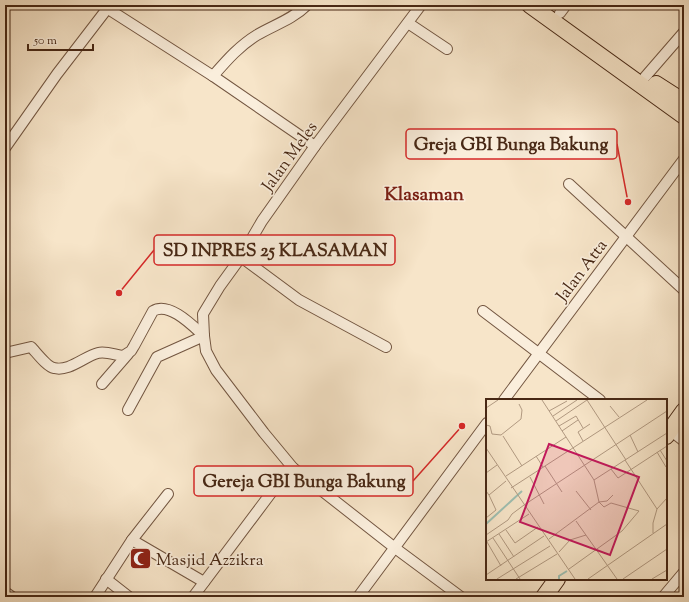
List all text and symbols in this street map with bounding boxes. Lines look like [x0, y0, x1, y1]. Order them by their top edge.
scale bar [28, 26, 93, 52]
text: 50 m [33, 32, 57, 50]
street label: Jalan Meles [256, 117, 324, 198]
callout: Greja GBI Bunga Bakung [406, 129, 617, 159]
text: Greja GBI Bunga Bakung [414, 133, 608, 159]
district label: Klasaman [384, 182, 465, 209]
callout: SD INPRES 25 KLASAMAN [154, 235, 395, 265]
street label: Jalan Atta [551, 235, 614, 308]
text: SD INPRES 25 KLASAMAN [163, 239, 388, 265]
inset map [486, 399, 667, 580]
callout: Gereja GBI Bunga Bakung [194, 466, 413, 496]
text: Gereja GBI Bunga Bakung [203, 470, 406, 496]
mosque icon: Masjid Azzikra [128, 546, 154, 572]
place label: Masjid Azzikra [156, 549, 264, 573]

